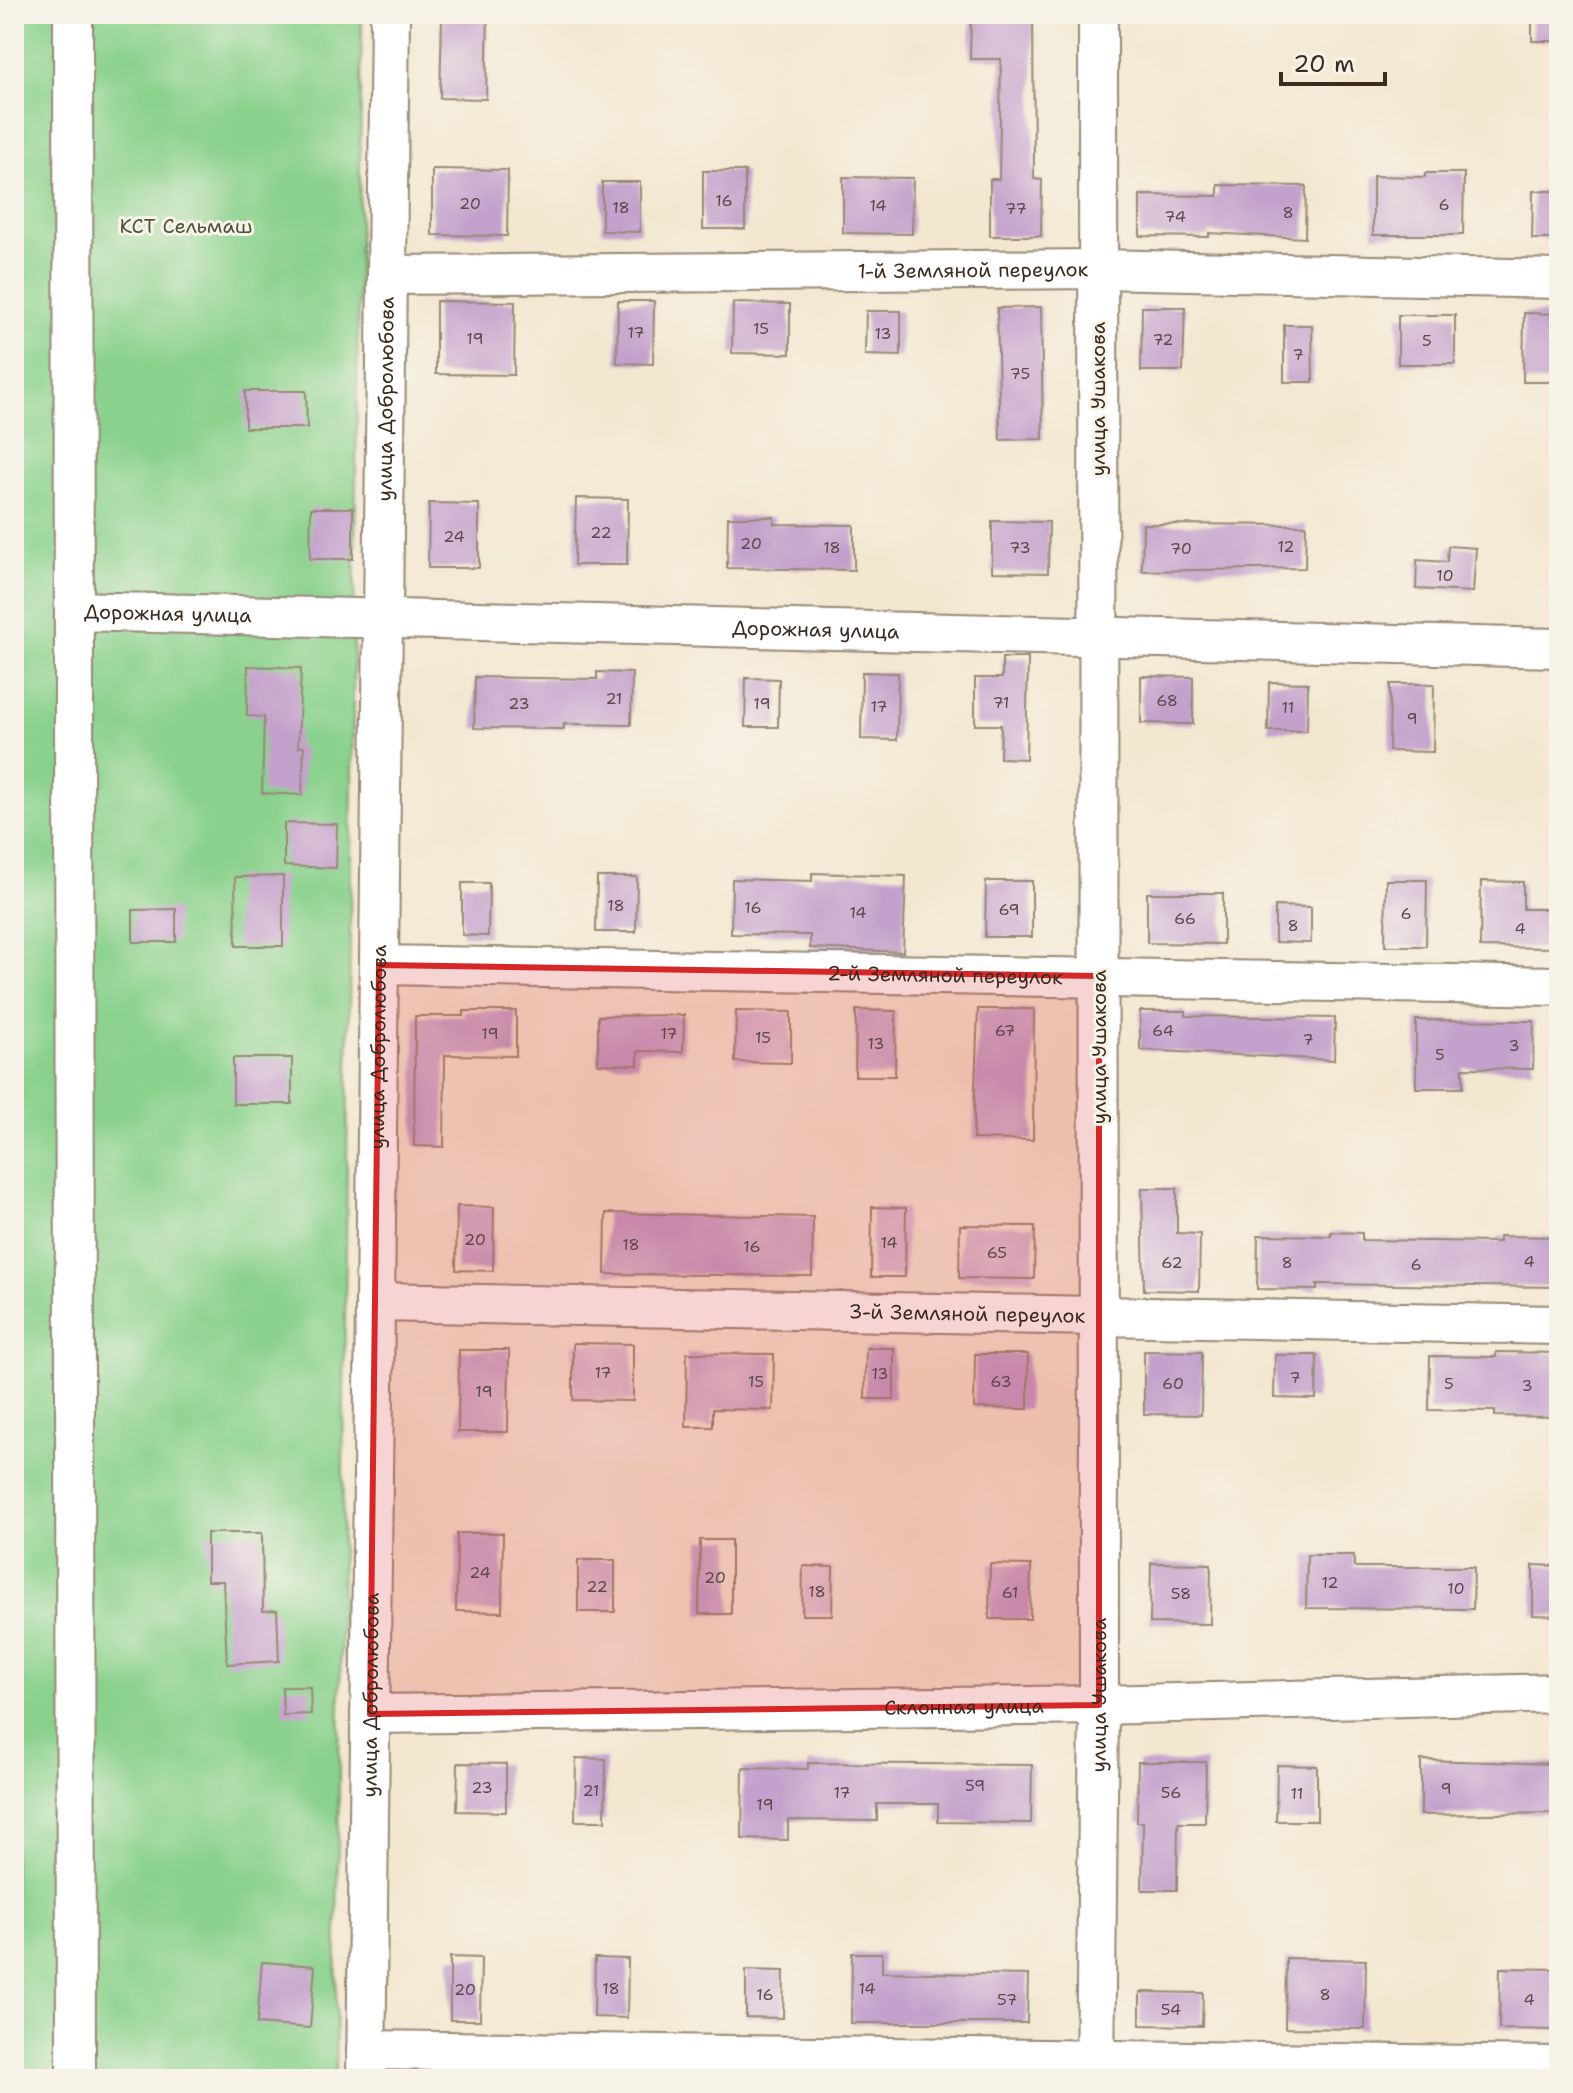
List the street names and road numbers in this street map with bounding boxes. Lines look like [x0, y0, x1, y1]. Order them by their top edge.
street label: 1-й Земляной переулок [858, 256, 1089, 284]
street label: улица Добролюбова [371, 296, 400, 502]
street label: улица Ушакова [1085, 321, 1111, 476]
street label: Дорожная улица [84, 598, 253, 628]
street label: Дорожная улица [732, 614, 900, 645]
street label: улица Добролюбова [364, 944, 392, 1150]
street label: 2-й Земляной переулок [827, 960, 1063, 990]
street label: улица Ушакова [1086, 969, 1112, 1124]
street label: 3-й Земляной переулок [848, 1298, 1086, 1329]
street label: улица Добролюбова [356, 1592, 385, 1798]
street label: улица Ушакова [1085, 1617, 1112, 1772]
street label: Склонная улица [884, 1693, 1044, 1721]

